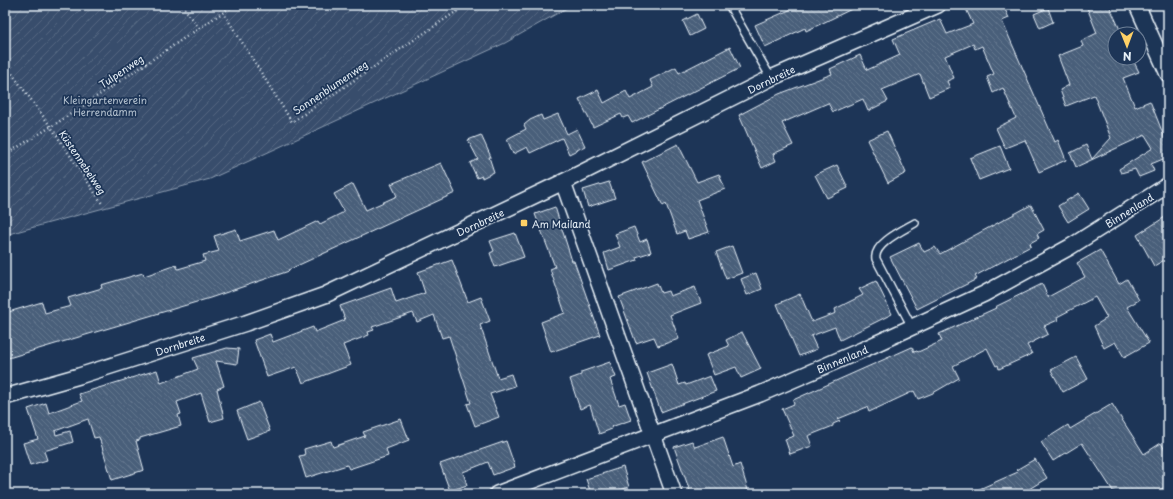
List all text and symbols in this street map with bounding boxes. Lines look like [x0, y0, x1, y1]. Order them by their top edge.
north arrow [1107, 26, 1147, 66]
text: N [1122, 48, 1132, 65]
street label: Tulpenweg [96, 51, 146, 91]
street label: Sonnenblumenweg [289, 56, 371, 118]
street label: Dornbreite [745, 61, 797, 97]
park label: Kleingartenverein Herrendamm [63, 92, 147, 119]
street label: Küstennebelweg [56, 127, 110, 197]
street label: Binnenland [1102, 189, 1156, 231]
street label: Dornbreite [454, 204, 506, 240]
place label: Am Mailand [532, 216, 591, 231]
marker: Am Mailand [519, 218, 529, 228]
street label: Dornbreite [153, 329, 207, 359]
street label: Binnenland [814, 341, 870, 377]

